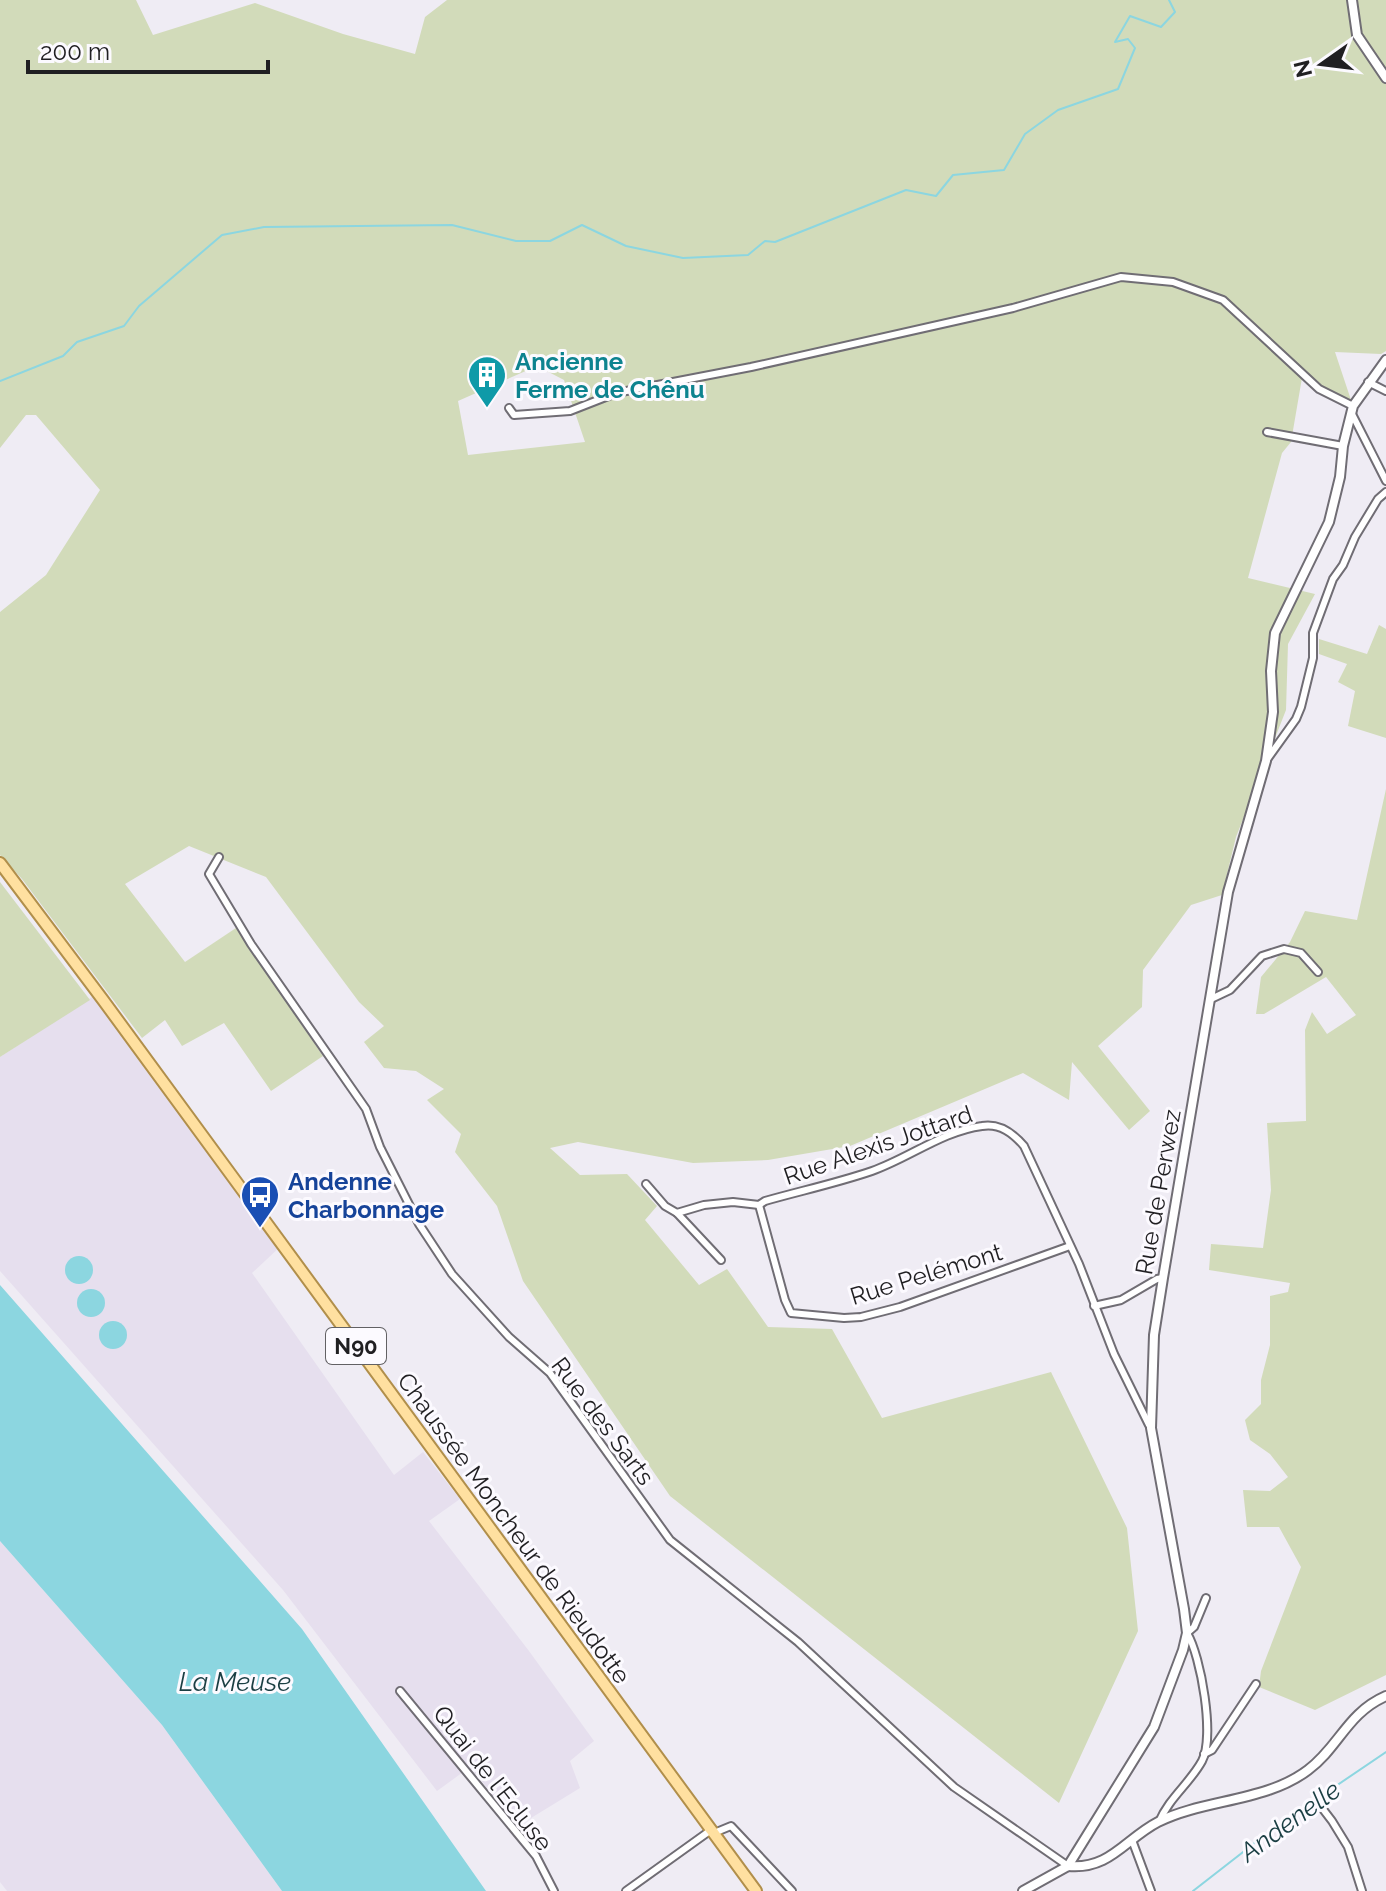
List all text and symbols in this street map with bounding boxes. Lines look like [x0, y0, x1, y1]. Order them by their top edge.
scale bar [28, 24, 268, 74]
north arrow [1282, 24, 1362, 104]
text: 200 m [40, 37, 110, 66]
text: N [1288, 58, 1317, 80]
place label: Ancienne Ferme de Chênu [515, 347, 704, 404]
building icon: Ancienne Ferme de Chênu [466, 354, 508, 409]
street label: Rue Alexis Jottard [780, 1099, 976, 1191]
street label: Rue de Perwez [1129, 1107, 1187, 1277]
place label: Andenne Charbonnage [288, 1167, 444, 1224]
bus stop icon: Andenne Charbonnage [239, 1174, 281, 1229]
street label: Rue Pelémont [846, 1237, 1006, 1311]
road number: N90 [326, 1328, 386, 1364]
street label: Rue des Sarts [546, 1351, 660, 1491]
street label: Chaussée Moncheur de Rieudotte [391, 1367, 637, 1689]
water label: La Meuse [179, 1667, 291, 1697]
street label: Quai de l'Ecluse [427, 1699, 559, 1857]
water label: Andenelle [1232, 1774, 1346, 1869]

